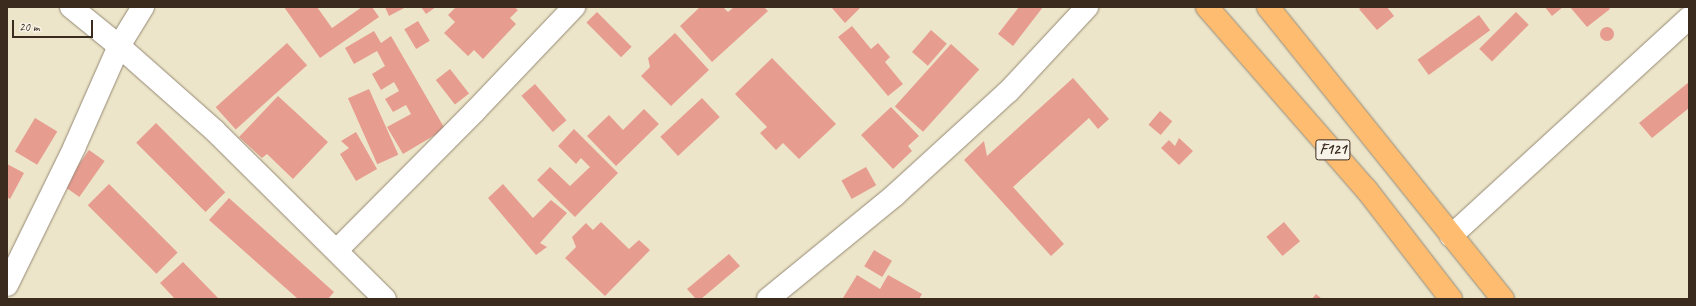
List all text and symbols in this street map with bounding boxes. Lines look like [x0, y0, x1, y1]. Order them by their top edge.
scale bar [14, 12, 95, 38]
text: 20 m [19, 19, 39, 35]
road number: F121 [1315, 137, 1351, 163]

